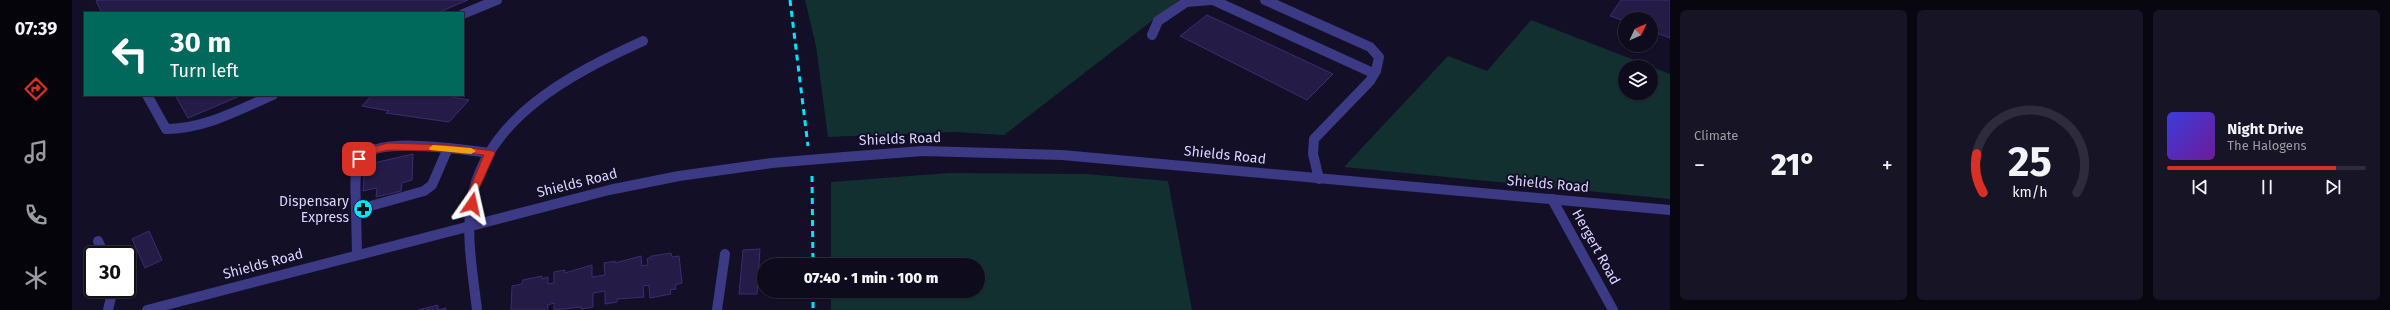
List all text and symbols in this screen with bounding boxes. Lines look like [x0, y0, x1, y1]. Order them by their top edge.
north arrow [1618, 12, 1658, 52]
map controls [1618, 12, 1658, 100]
text: 07:39 [15, 18, 57, 40]
text: 30 m [170, 26, 231, 59]
icon: left [104, 28, 156, 80]
text: Turn left [170, 60, 239, 82]
button: layers [1618, 60, 1658, 100]
icon: directions [22, 75, 50, 103]
text: Night Drive [2227, 120, 2304, 138]
text: Climate [1694, 128, 1738, 143]
street label: Shields Road [859, 129, 941, 149]
text: 25 [2008, 137, 2052, 187]
icon: music [22, 138, 50, 166]
text: The Halogens [2227, 138, 2307, 153]
pin [342, 142, 376, 176]
street label: Shields Road [1183, 142, 1267, 168]
text: 21° [1771, 147, 1816, 183]
icon: arrive [348, 148, 370, 170]
text: − [1694, 152, 1705, 179]
text: + [1882, 152, 1893, 179]
street label: Shields Road [535, 165, 619, 201]
street label: Shields Road [1506, 172, 1590, 196]
icon: previous [2189, 176, 2211, 198]
icon: pause [2256, 176, 2278, 198]
icon: next [2322, 176, 2344, 198]
position arrow [451, 183, 493, 225]
text: km/h [2012, 184, 2048, 201]
place label: Dispensary Express [279, 193, 349, 226]
pharmacy icon: Dispensary Express [352, 198, 374, 220]
icon: phone [22, 201, 50, 229]
street label: Hergert Road [1568, 206, 1624, 288]
street label: Shields Road [221, 245, 305, 283]
speed limit sign: 30 [84, 246, 136, 298]
icon: climate [22, 264, 50, 292]
text: 07:40 · 1 min · 100 m [804, 269, 938, 287]

